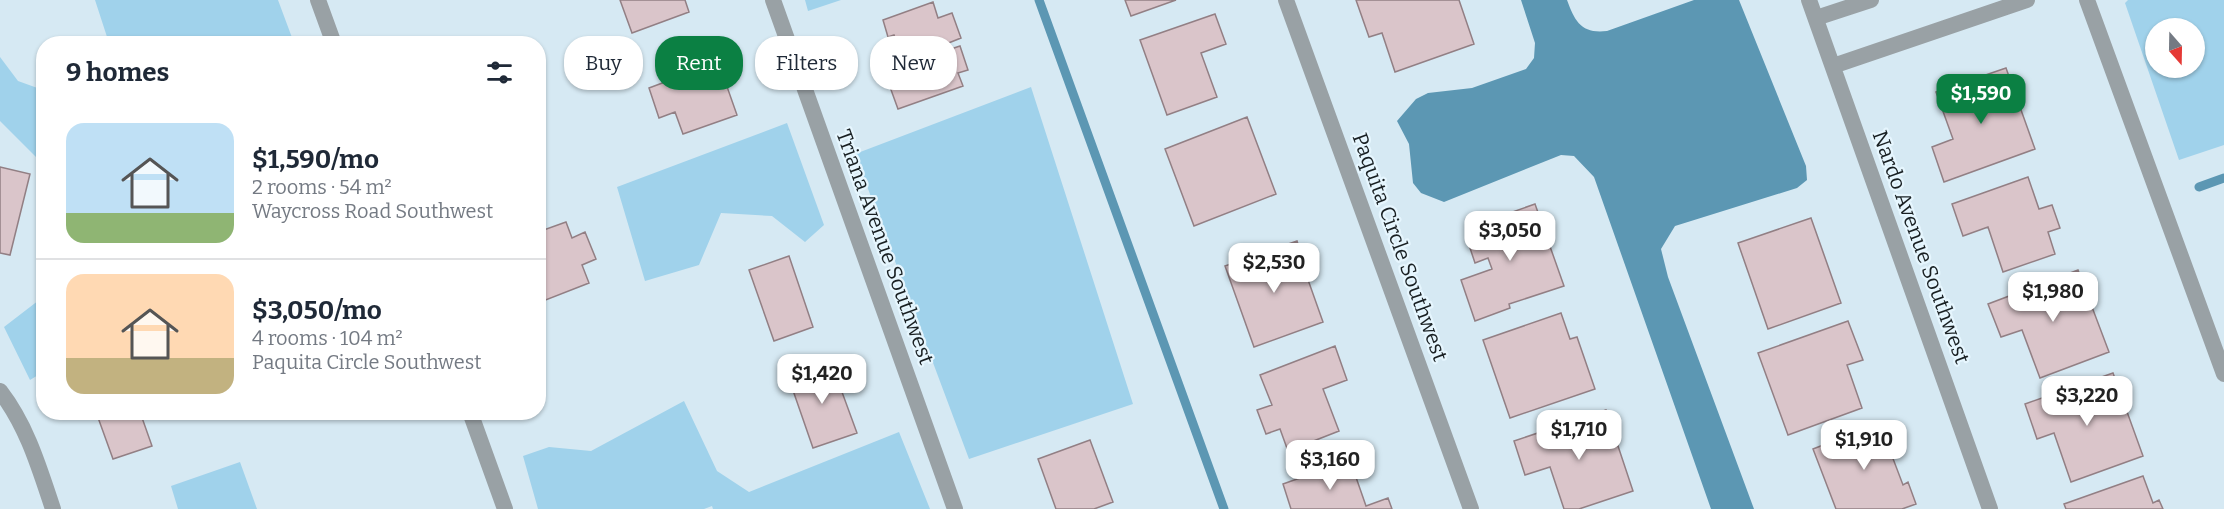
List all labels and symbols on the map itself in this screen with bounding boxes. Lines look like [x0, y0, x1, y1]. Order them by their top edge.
north arrow [2145, 18, 2205, 78]
pin: $1,590 [1932, 74, 2030, 125]
street label: Triana Avenue Southwest [830, 126, 940, 368]
street label: Nardo Avenue Southwest [1867, 127, 1975, 367]
street label: Paquita Circle Southwest [1347, 129, 1454, 365]
pin: $3,050 [1461, 211, 1559, 262]
pin: $2,530 [1225, 243, 1323, 294]
pin: $1,980 [2004, 272, 2102, 323]
pin: $1,420 [773, 354, 871, 405]
pin: $3,220 [2038, 376, 2136, 427]
pin: $1,710 [1530, 410, 1628, 461]
pin: $1,910 [1815, 420, 1913, 471]
pin: $3,160 [1281, 440, 1379, 491]

